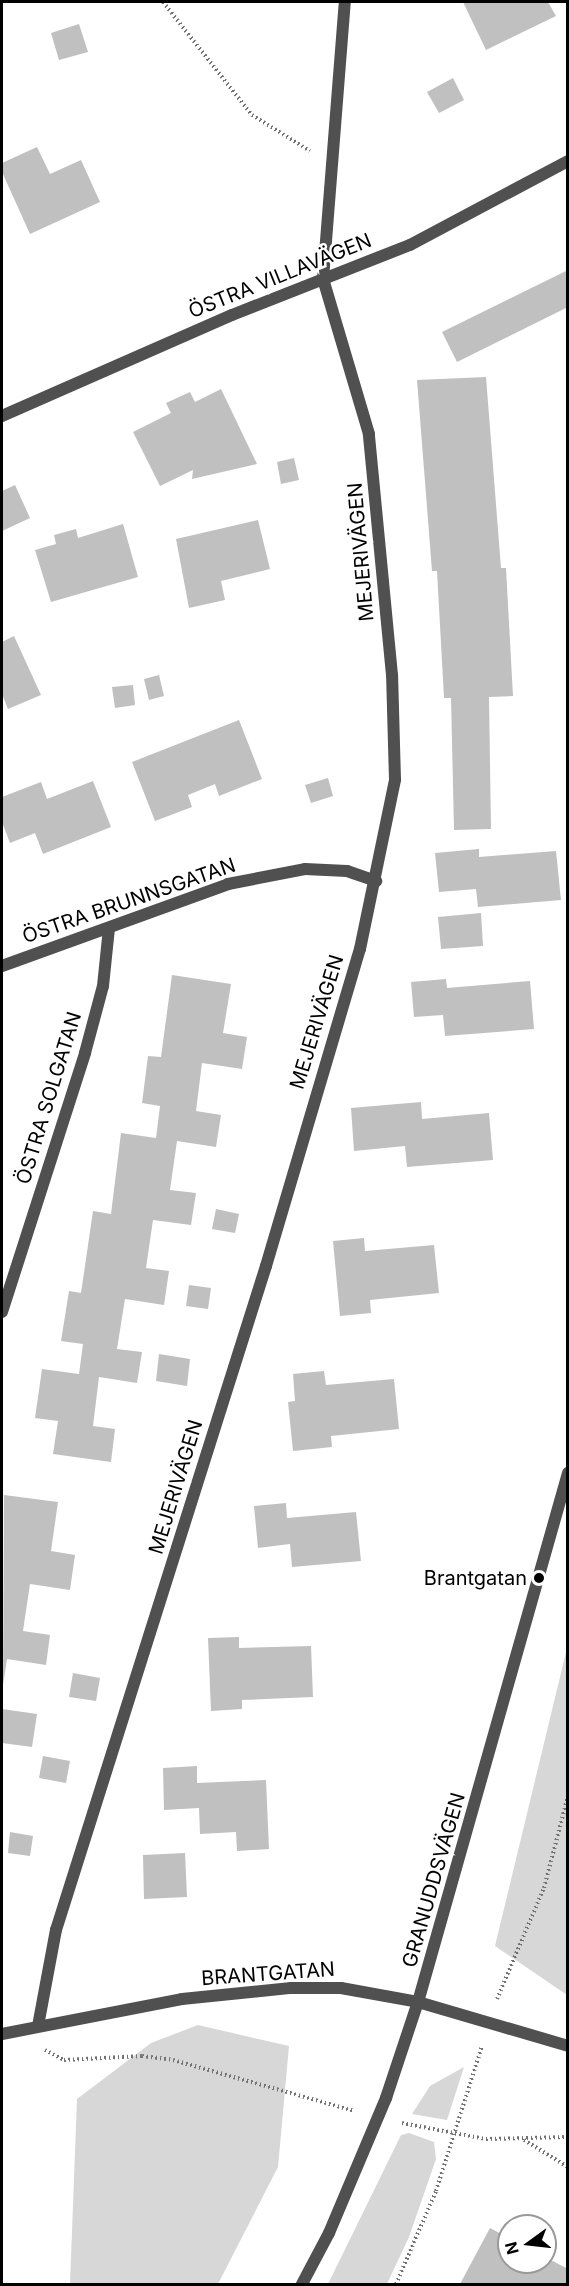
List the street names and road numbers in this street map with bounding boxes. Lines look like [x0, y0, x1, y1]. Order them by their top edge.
street label: ÖSTRA VILLAVÄGEN [185, 228, 375, 324]
street label: MEJERIVÄGEN [343, 482, 379, 622]
street label: ÖSTRA BRUNNSGATAN [19, 853, 239, 949]
street label: MEJERIVÄGEN [285, 952, 349, 1092]
street label: ÖSTRA SOLGATAN [11, 1009, 87, 1187]
street label: MEJERIVÄGEN [144, 1417, 208, 1557]
street label: GRANUDDSVÄGEN [398, 1790, 470, 1970]
street label: BRANTGATAN [200, 1957, 336, 1991]

